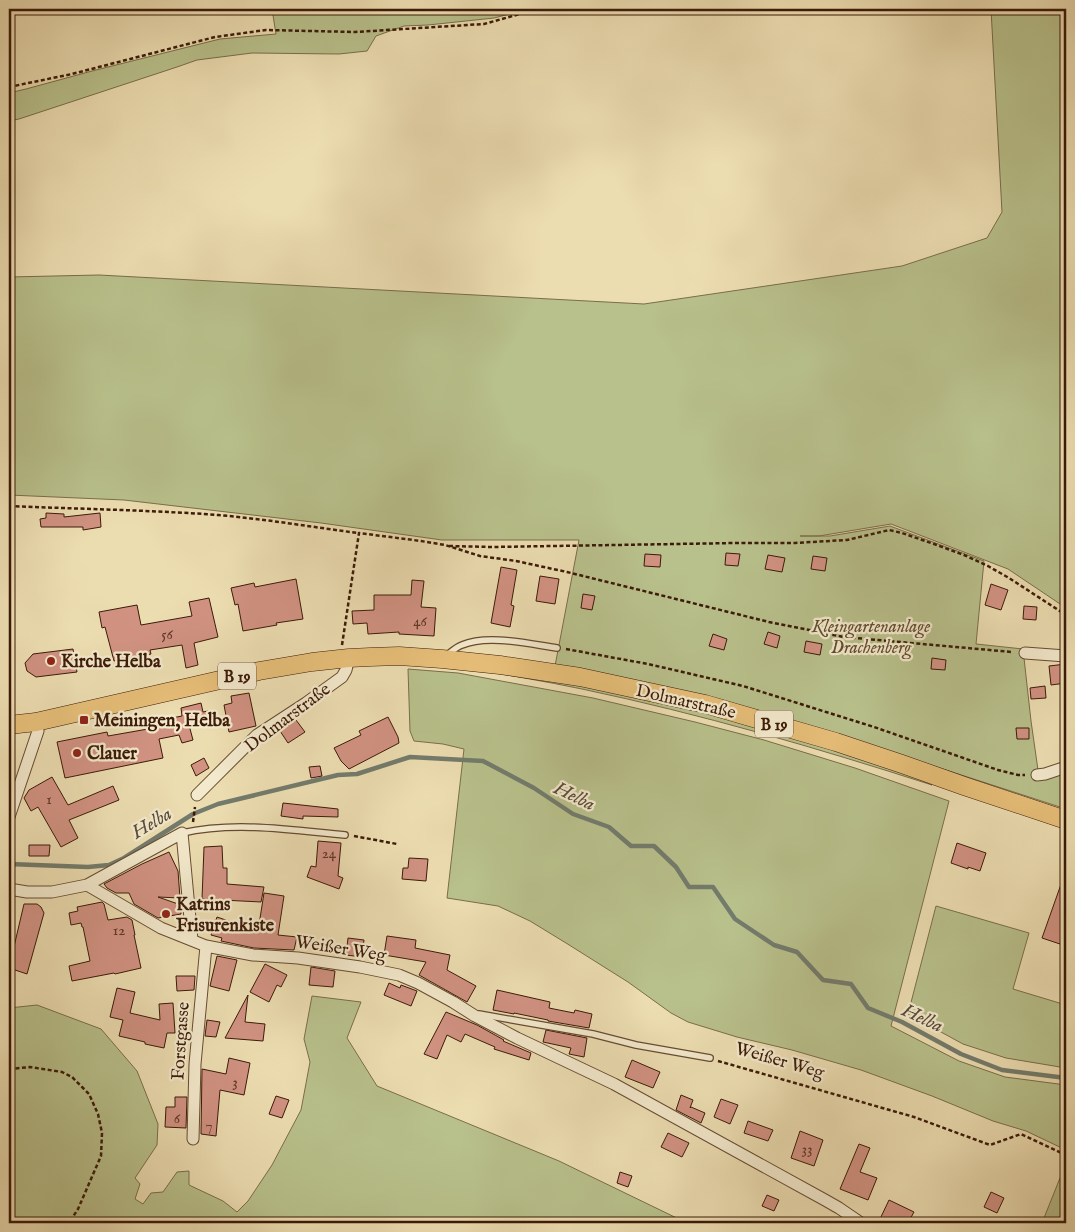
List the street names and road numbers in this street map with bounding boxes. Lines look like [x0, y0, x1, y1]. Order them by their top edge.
road number: B 19 [218, 662, 256, 689]
street label: Dolmarstraße [240, 678, 335, 758]
street label: Dolmarstraße [634, 680, 738, 725]
road number: B 19 [755, 711, 793, 738]
street label: Weißer Weg [294, 931, 388, 968]
street label: Forstgasse [167, 1001, 196, 1081]
street label: Weißer Weg [732, 1038, 827, 1085]

